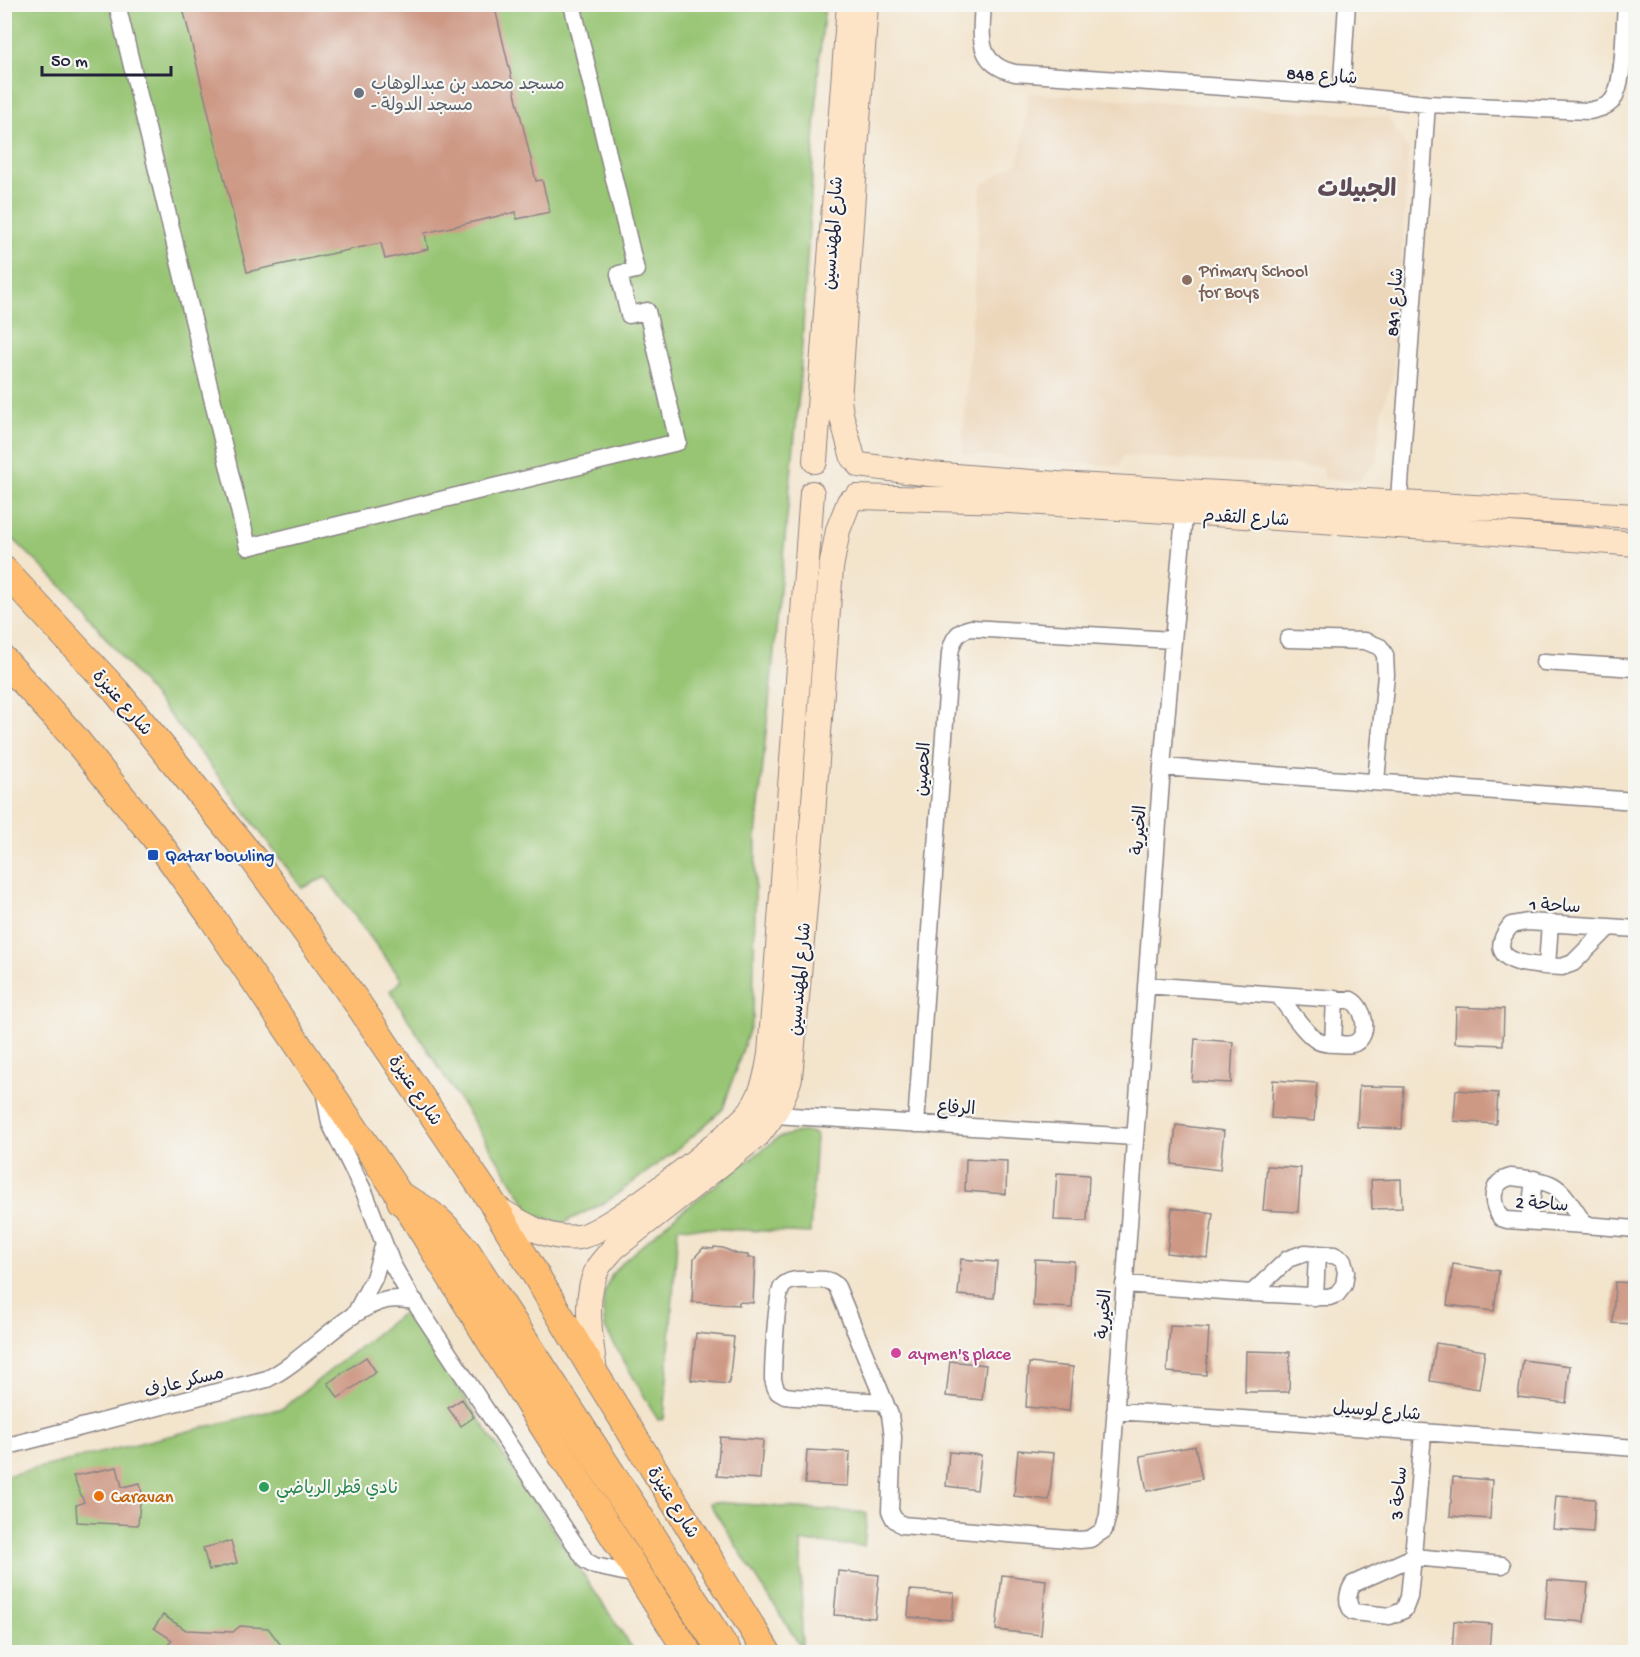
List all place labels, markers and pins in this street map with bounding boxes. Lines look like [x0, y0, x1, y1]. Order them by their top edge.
place label: مسجد محمد بن عبدالوهاب - مسجد الدولة [371, 75, 565, 117]
marker: مسجد محمد بن عبدالوهاب - مسجد الدولة [352, 86, 366, 100]
place label: Primary School for Boys [1198, 262, 1308, 304]
marker: Primary School for Boys [1180, 273, 1194, 287]
place label: Qatar bowling [165, 847, 275, 868]
marker: Qatar bowling [146, 848, 160, 862]
place label: aymen's place [908, 1345, 1012, 1366]
marker: aymen's place [889, 1346, 903, 1360]
place label: نادي قطر الرياضي [276, 1479, 398, 1503]
marker: نادي قطر الرياضي [257, 1480, 271, 1494]
place label: Caravan [111, 1488, 174, 1509]
marker: Caravan [92, 1489, 106, 1503]

